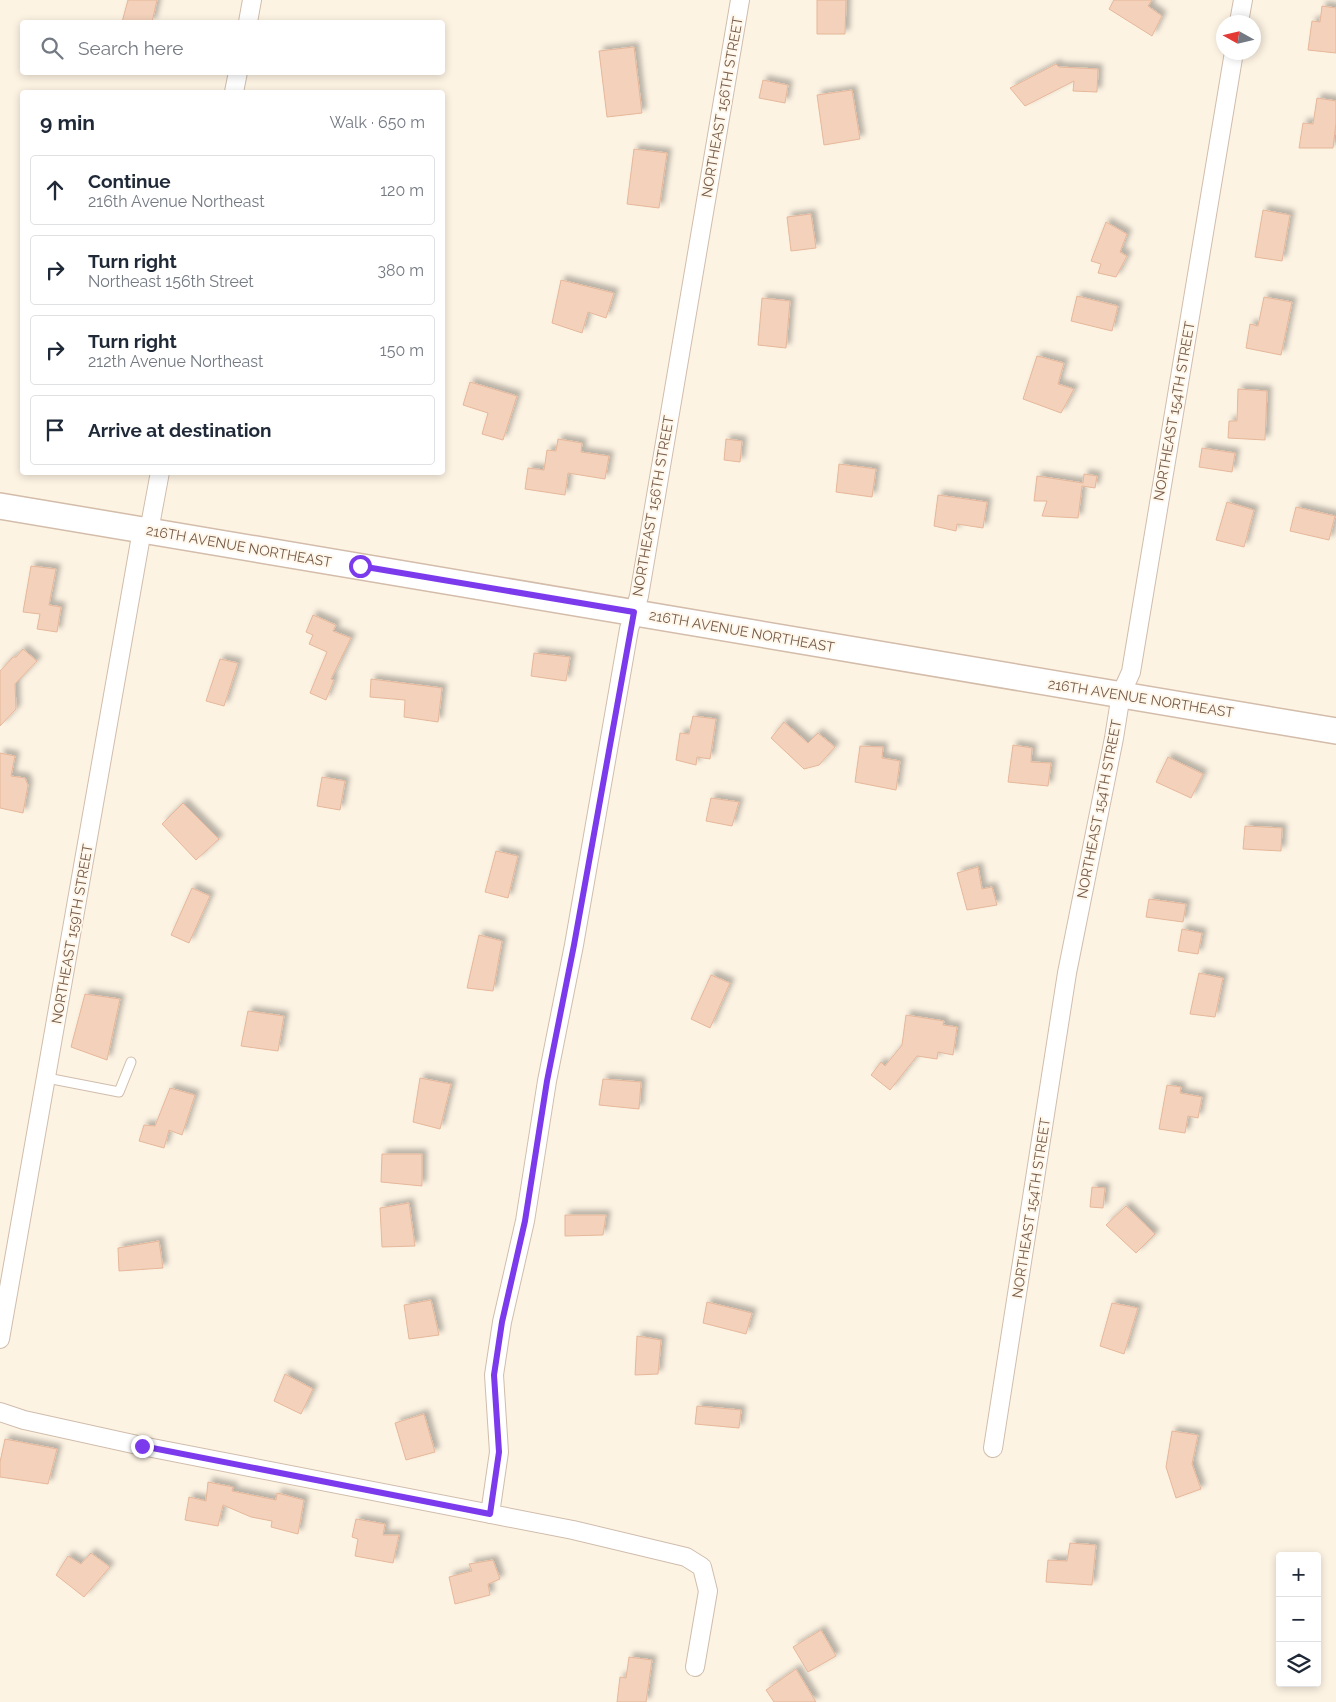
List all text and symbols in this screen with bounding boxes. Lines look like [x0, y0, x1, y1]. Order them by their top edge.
street label: NORTHEAST 156TH STREET [698, 15, 746, 199]
north arrow [1216, 15, 1261, 60]
search box [20, 20, 445, 75]
icon: search [38, 34, 66, 62]
text: Search here [78, 37, 184, 59]
text: 9 min [40, 110, 95, 135]
text: Walk · 650 m [329, 113, 425, 132]
text: Continue [88, 170, 171, 192]
icon: ahead [41, 176, 69, 204]
text: 120 m [380, 181, 424, 200]
text: 216th Avenue Northeast [88, 192, 265, 211]
text: Turn right [88, 250, 177, 272]
icon: right [41, 256, 69, 284]
text: 380 m [377, 261, 424, 280]
text: Northeast 156th Street [88, 272, 254, 291]
street label: NORTHEAST 154TH STREET [1150, 320, 1198, 502]
text: Turn right [88, 330, 177, 352]
icon: right [41, 336, 69, 364]
text: 150 m [380, 341, 424, 360]
text: 212th Avenue Northeast [88, 352, 263, 371]
street label: NORTHEAST 156TH STREET [629, 414, 677, 598]
icon: arrive [41, 416, 69, 444]
text: Arrive at destination [88, 419, 272, 441]
street label: 216TH AVENUE NORTHEAST [145, 522, 333, 570]
route start [349, 555, 372, 578]
street label: 216TH AVENUE NORTHEAST [648, 607, 836, 655]
street label: 216TH AVENUE NORTHEAST [1047, 675, 1236, 721]
street label: NORTHEAST 154TH STREET [1074, 718, 1124, 900]
street label: NORTHEAST 159TH STREET [48, 842, 96, 1025]
street label: NORTHEAST 154TH STREET [1009, 1116, 1053, 1299]
route end [131, 1435, 154, 1458]
map controls [1276, 1552, 1321, 1687]
button: + [1276, 1552, 1321, 1597]
button: − [1276, 1597, 1321, 1642]
button: layers [1276, 1642, 1321, 1687]

